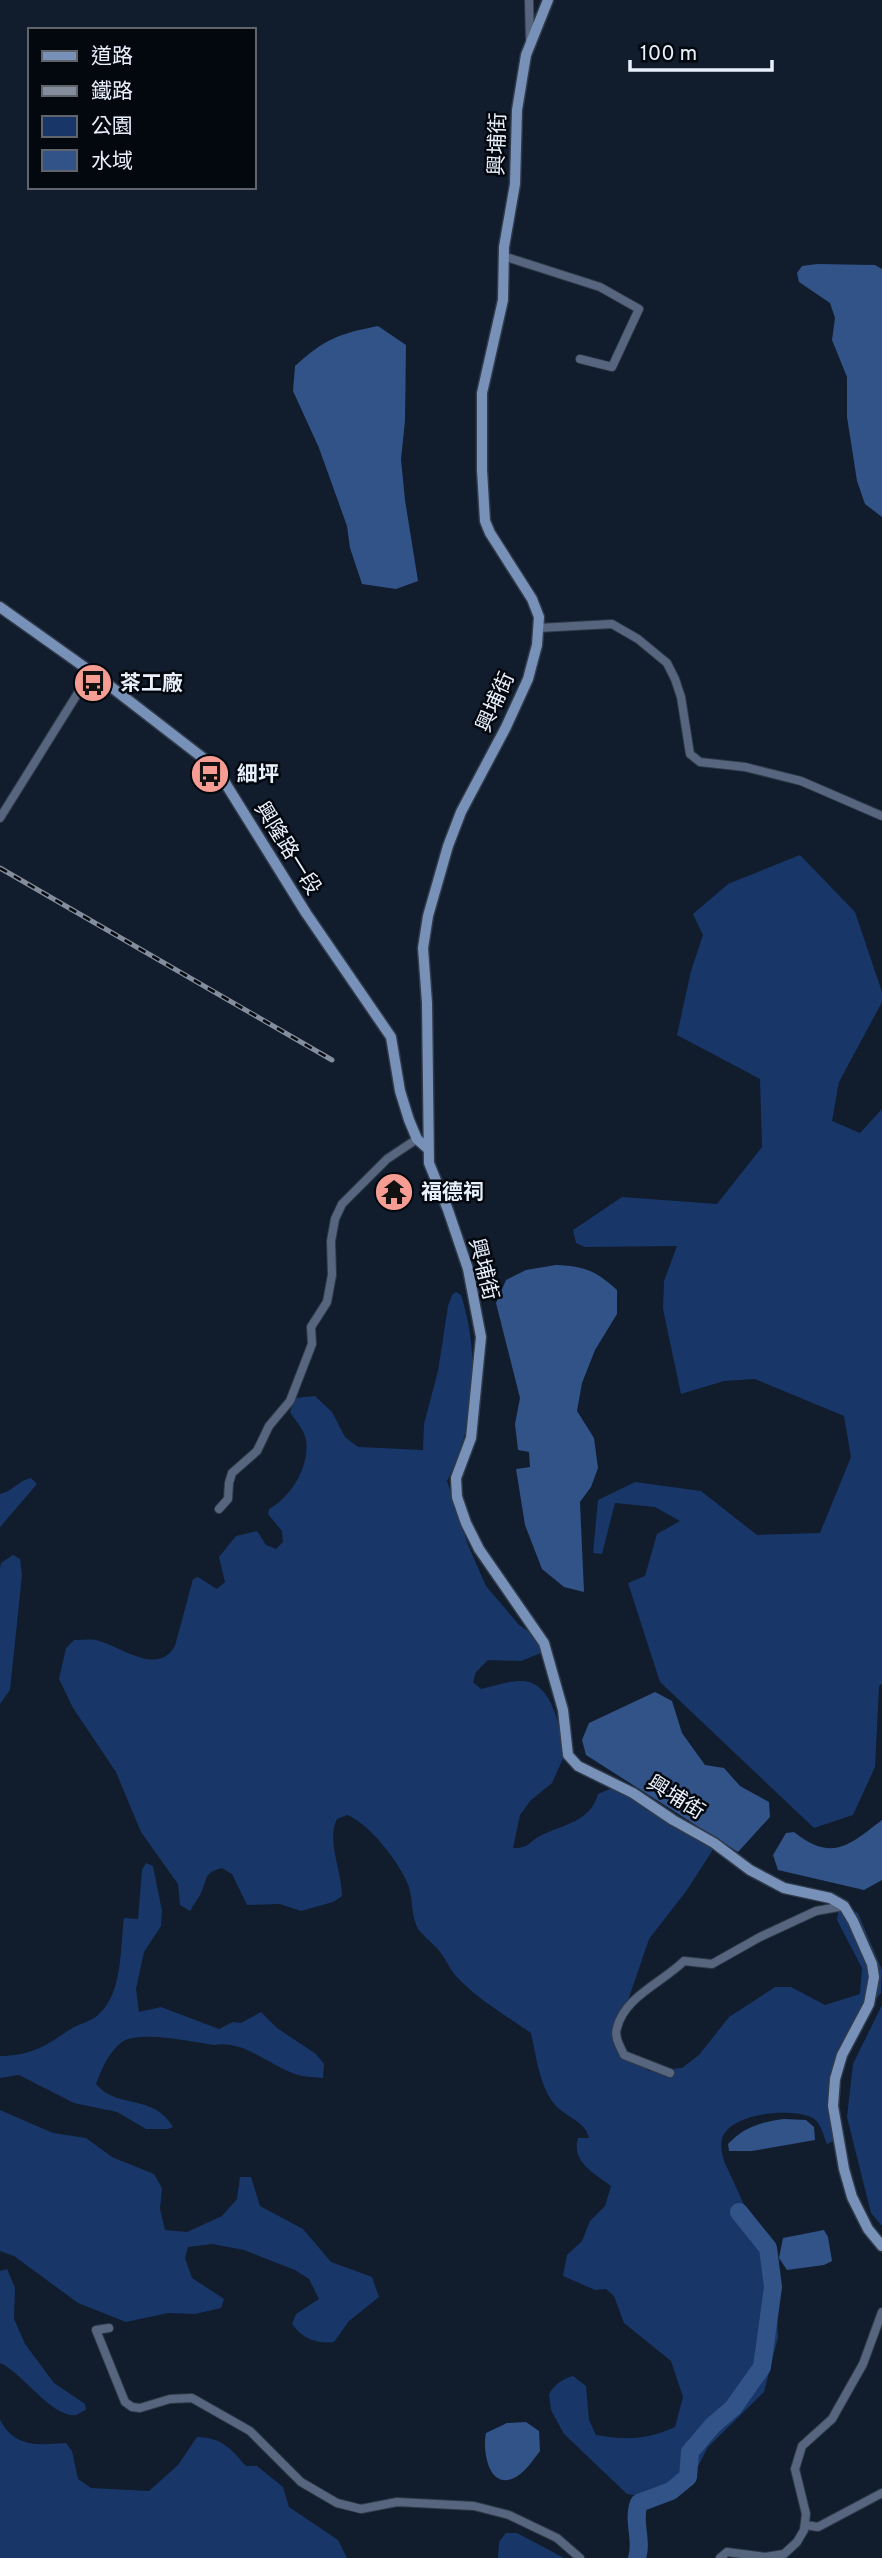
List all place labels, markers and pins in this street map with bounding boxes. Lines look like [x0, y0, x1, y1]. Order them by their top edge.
bus stop icon: 茶工廠 [72, 662, 114, 704]
place label: 茶工廠 [120, 671, 183, 698]
bus stop icon: 細坪 [189, 753, 231, 795]
place label: 細坪 [237, 762, 279, 789]
temple icon: 福德祠 [373, 1171, 415, 1213]
place label: 福德祠 [421, 1180, 484, 1207]

